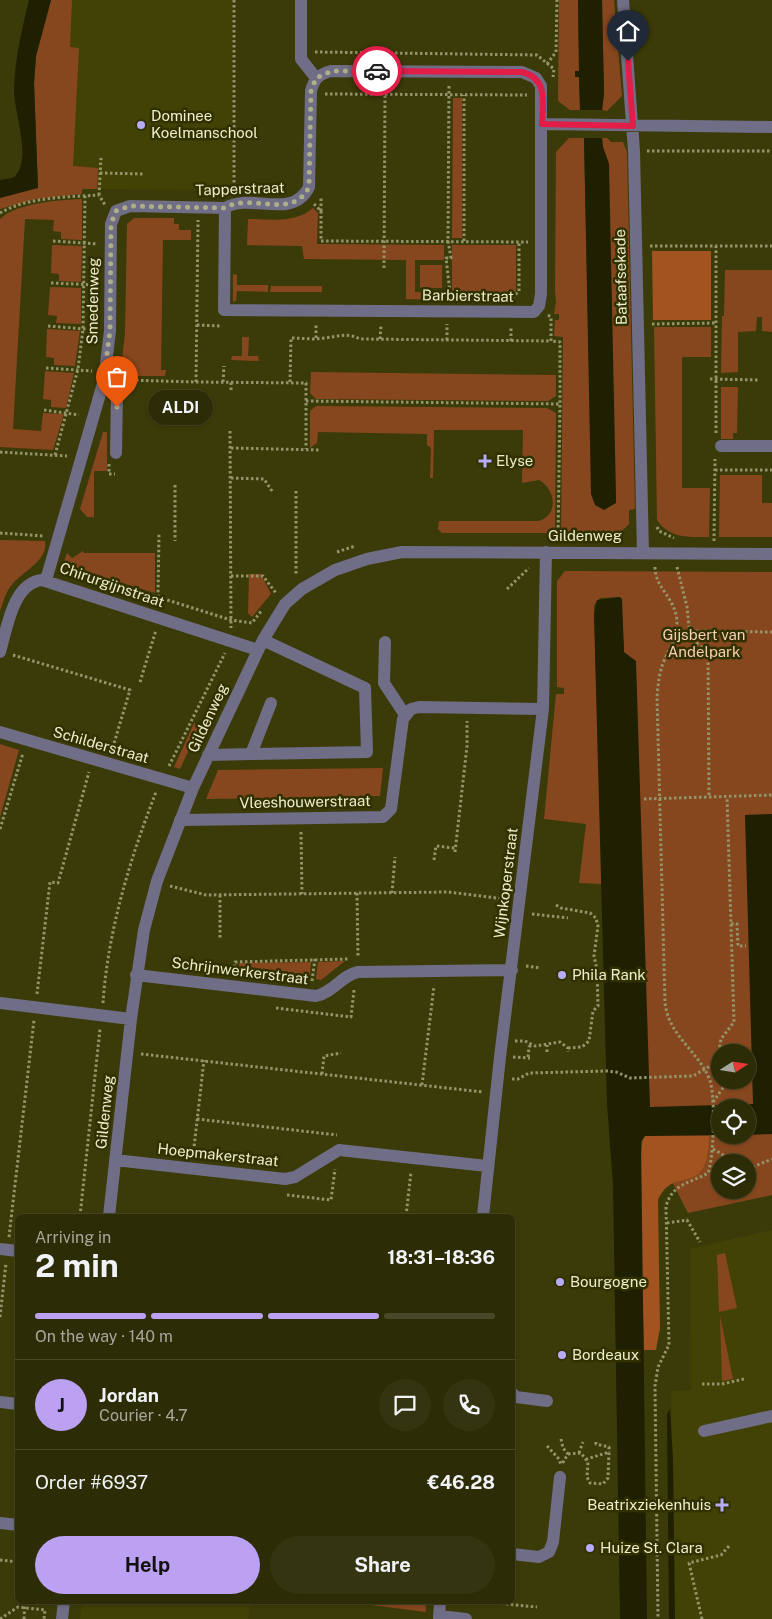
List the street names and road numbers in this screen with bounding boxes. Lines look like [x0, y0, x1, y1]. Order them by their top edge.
street label: Tapperstraat [195, 178, 285, 199]
street label: Bataafsekade [611, 229, 630, 325]
street label: Smedenweg [83, 257, 102, 344]
street label: Barbierstraat [422, 286, 514, 305]
street label: Gildenweg [548, 527, 622, 544]
street label: Chirurgijnstraat [58, 559, 167, 610]
street label: Gildenweg [184, 681, 231, 755]
street label: Schilderstraat [51, 723, 151, 766]
street label: Vleeshouwerstraat [239, 792, 371, 811]
street label: Wijnkoperstraat [490, 826, 521, 939]
street label: Schrijnwerkerstraat [171, 954, 310, 987]
street label: Gildenweg [92, 1074, 117, 1150]
street label: Hoepmakerstraat [157, 1140, 280, 1169]

